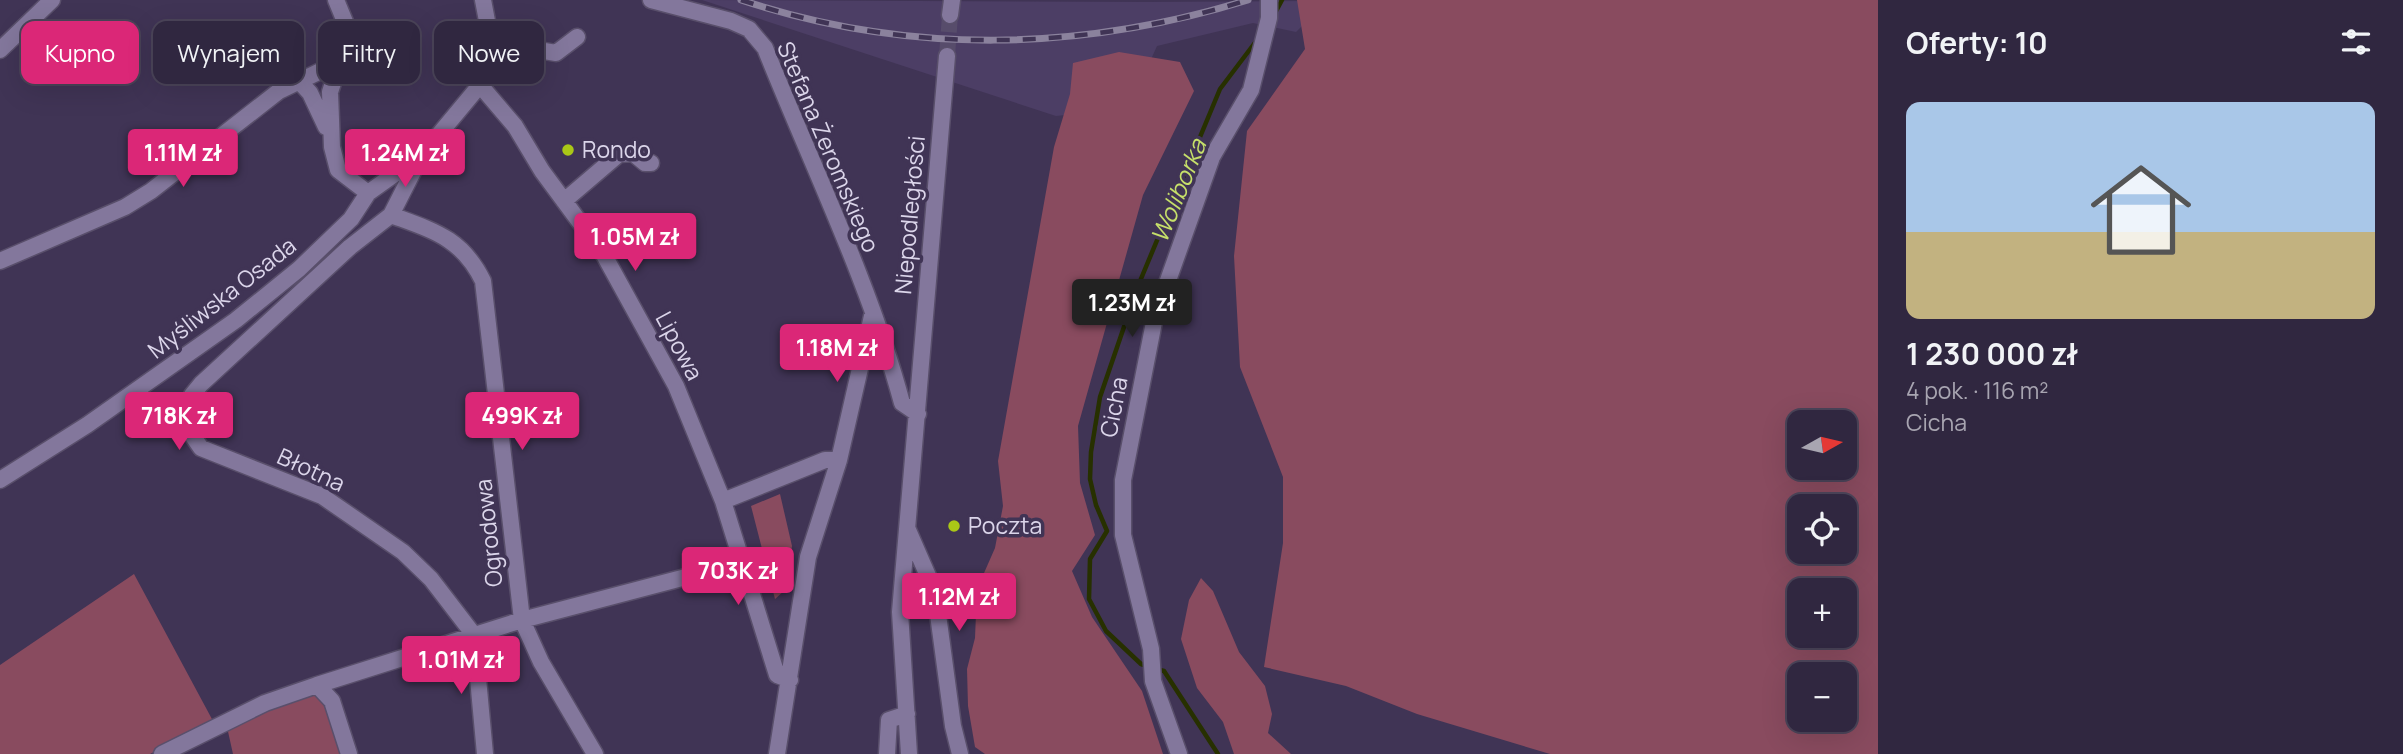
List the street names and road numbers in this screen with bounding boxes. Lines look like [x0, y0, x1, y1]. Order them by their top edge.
street label: Stefana Żeromskiego [770, 36, 888, 257]
street label: Niepodległości [886, 134, 932, 296]
street label: Myśliwska Osada [141, 229, 302, 365]
street label: Lipowa [648, 306, 711, 386]
street label: Cicha [1091, 374, 1135, 440]
street label: Błotna [272, 439, 351, 499]
street label: Ogrodowa [466, 478, 510, 589]

